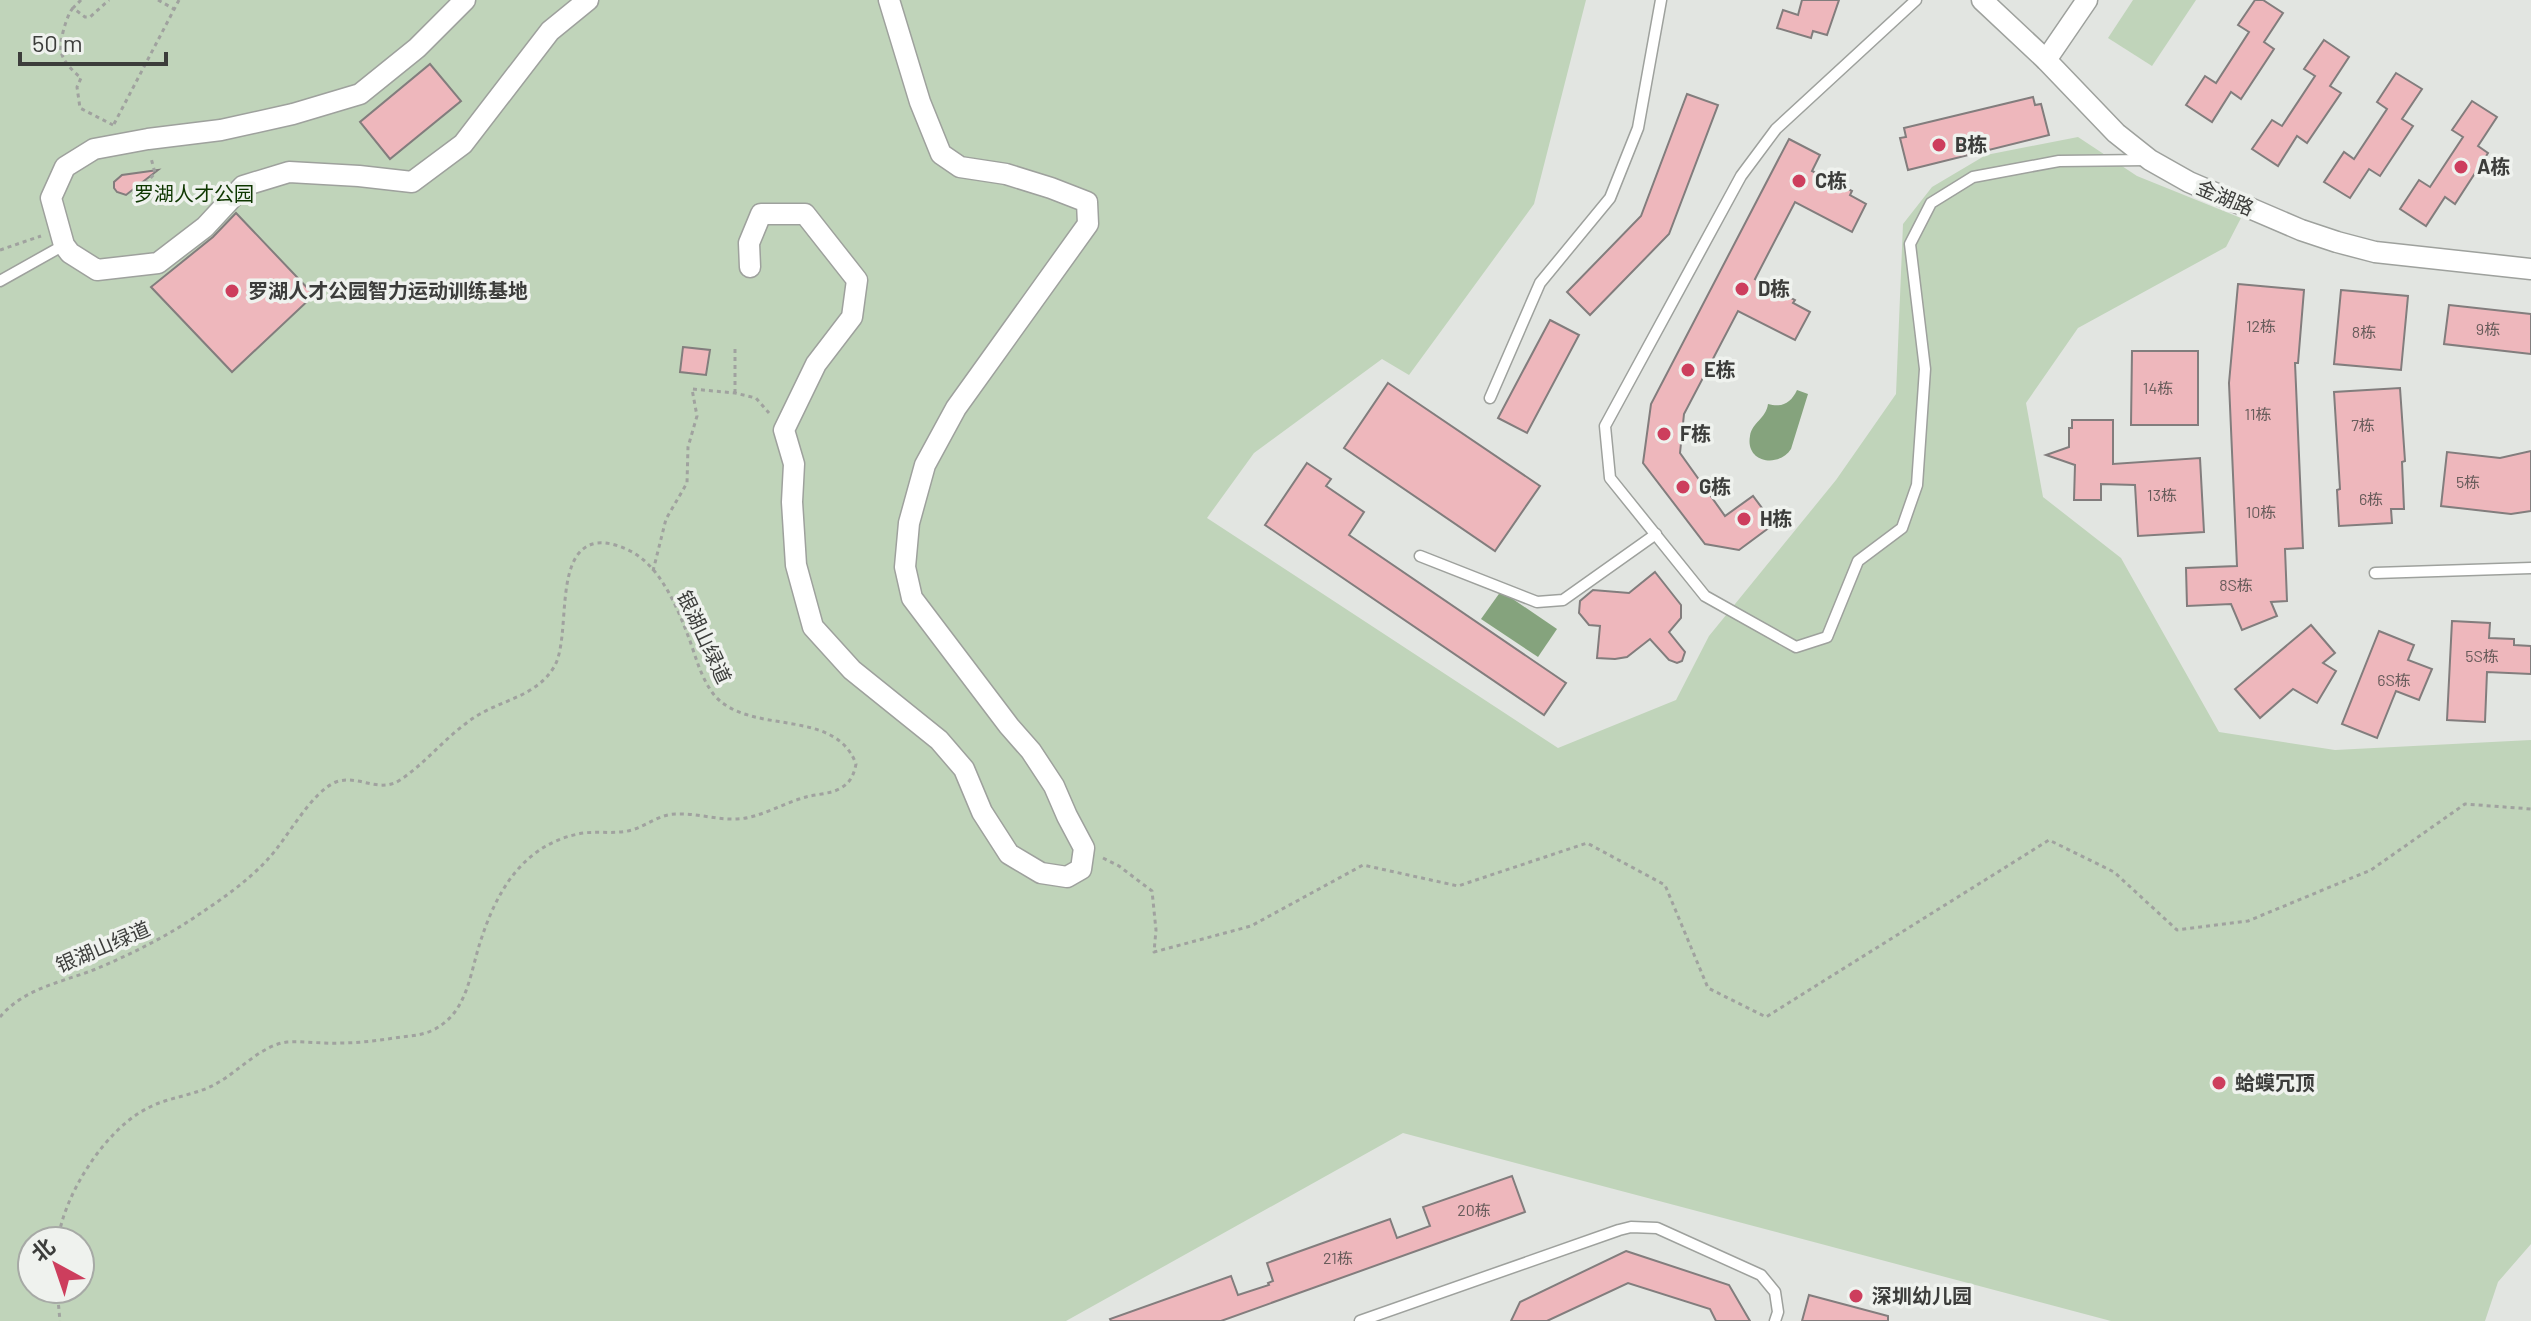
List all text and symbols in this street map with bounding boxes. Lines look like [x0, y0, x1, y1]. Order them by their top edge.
scale bar [20, 16, 166, 66]
text: 50 m [32, 28, 83, 57]
place label: B栋 [1955, 132, 1987, 156]
marker: B栋 [1930, 136, 1948, 154]
place label: A栋 [2477, 154, 2510, 178]
marker: A栋 [2452, 158, 2470, 176]
place label: C栋 [1815, 168, 1847, 192]
marker: C栋 [1790, 172, 1808, 190]
street label: 金湖路 [2193, 174, 2258, 220]
park label: 罗湖人才公园 [134, 181, 254, 205]
place label: D栋 [1758, 276, 1790, 300]
place label: 罗湖人才公园智力运动训练基地 [248, 278, 528, 302]
marker: D栋 [1733, 280, 1751, 298]
marker: 罗湖人才公园智力运动训练基地 [223, 282, 241, 300]
house number: 12栋 [2246, 316, 2276, 335]
house number: 9栋 [2476, 319, 2500, 338]
house number: 8栋 [2352, 322, 2376, 341]
place label: E栋 [1704, 357, 1736, 381]
marker: E栋 [1679, 361, 1697, 379]
house number: 14栋 [2143, 378, 2173, 397]
house number: 11栋 [2244, 404, 2272, 423]
house number: 7栋 [2351, 415, 2375, 434]
place label: F栋 [1680, 421, 1711, 445]
marker: F栋 [1655, 425, 1673, 443]
house number: 5栋 [2456, 472, 2480, 491]
place label: G栋 [1699, 474, 1731, 498]
marker: G栋 [1674, 478, 1692, 496]
house number: 13栋 [2147, 485, 2177, 504]
house number: 6栋 [2359, 489, 2383, 508]
house number: 10栋 [2246, 502, 2276, 521]
place label: H栋 [1760, 506, 1793, 530]
marker: H栋 [1735, 510, 1753, 528]
house number: 8S栋 [2219, 575, 2253, 594]
street label: 银湖山绿道 [673, 586, 737, 687]
house number: 5S栋 [2465, 646, 2499, 665]
house number: 6S栋 [2377, 670, 2411, 689]
street label: 银湖山绿道 [52, 915, 153, 977]
place label: 蛤蟆冗顶 [2235, 1070, 2315, 1094]
marker: 蛤蟆冗顶 [2210, 1074, 2228, 1092]
house number: 20栋 [1457, 1200, 1491, 1219]
north arrow [16, 1225, 96, 1305]
text: 北 [26, 1232, 59, 1266]
house number: 21栋 [1323, 1248, 1353, 1267]
place label: 深圳幼儿园 [1872, 1283, 1972, 1307]
marker: 深圳幼儿园 [1847, 1287, 1865, 1305]

